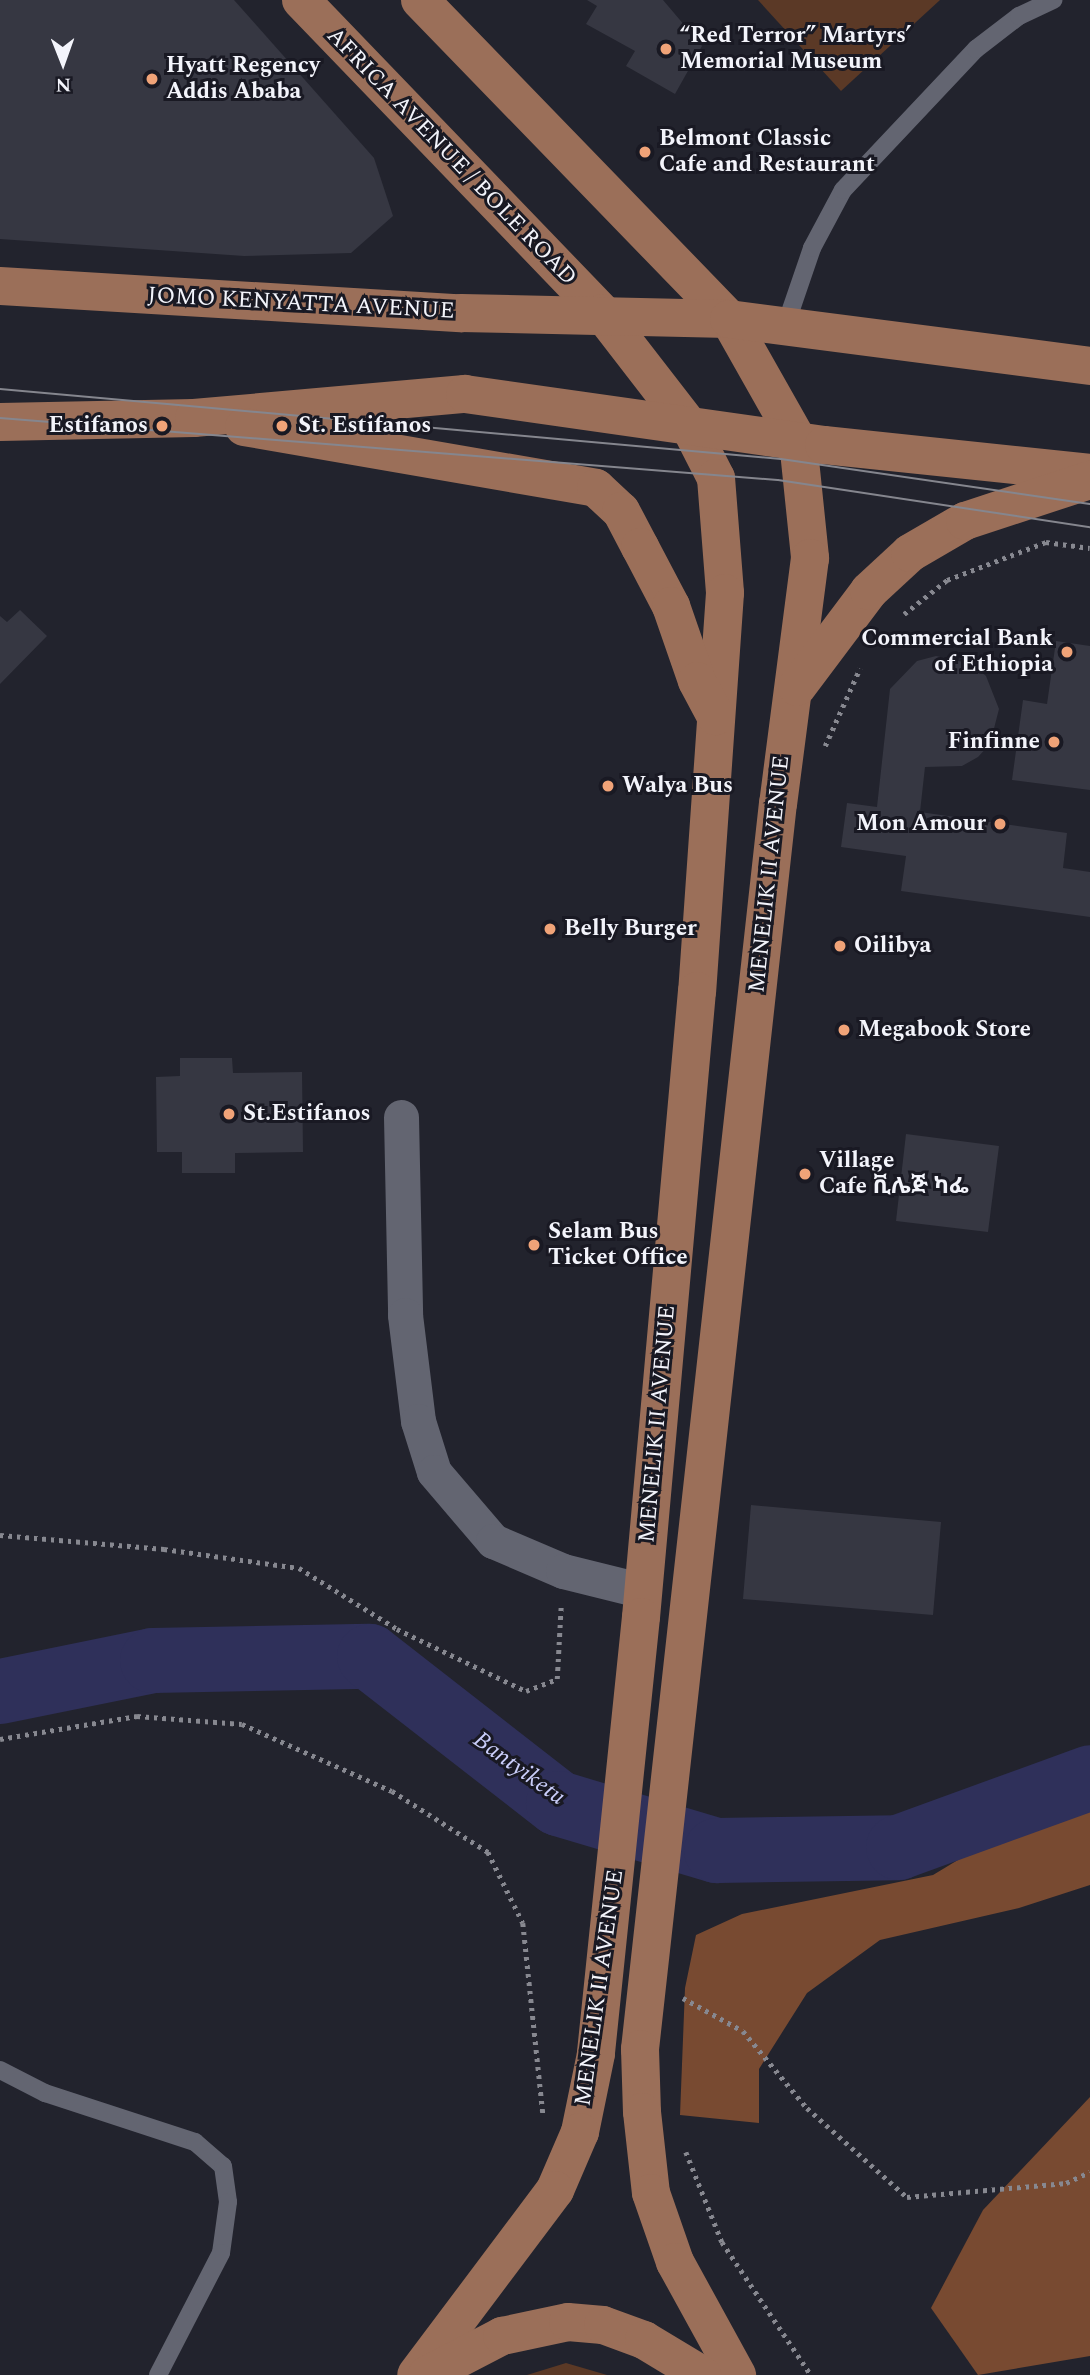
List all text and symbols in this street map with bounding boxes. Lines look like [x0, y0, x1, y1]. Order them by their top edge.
street label: AFRICA AVENUE / BOLE ROAD [320, 22, 582, 292]
place label: “Red Terror” Martyrs’ Memorial Museum [680, 22, 911, 76]
north arrow [28, 28, 98, 98]
marker: “Red Terror” Martyrs’ Memorial Museum [658, 41, 674, 57]
place label: Hyatt Regency Addis Ababa [166, 52, 320, 106]
text: N [55, 70, 71, 99]
marker: Hyatt Regency Addis Ababa [144, 71, 160, 87]
place label: Belmont Classic Cafe and Restaurant [659, 125, 875, 179]
marker: Belmont Classic Cafe and Restaurant [637, 144, 653, 160]
street label: JOMO KENYATTA AVENUE [147, 282, 455, 326]
place label: Estifanos [49, 412, 148, 440]
place label: St. Estifanos [298, 412, 431, 440]
marker: St. Estifanos [272, 416, 292, 436]
marker: Estifanos [154, 418, 170, 434]
place label: Commercial Bank of Ethiopia [861, 625, 1053, 679]
marker: Commercial Bank of Ethiopia [1059, 644, 1075, 660]
place label: Finfinne [948, 728, 1040, 756]
marker: Finfinne [1046, 734, 1062, 750]
street label: MENELIK II AVENUE [744, 754, 796, 994]
place label: Walya Bus [622, 772, 733, 800]
marker: Walya Bus [600, 778, 616, 794]
place label: Mon Amour [856, 810, 986, 838]
marker: Mon Amour [992, 816, 1008, 832]
place label: Belly Burger [564, 915, 697, 943]
marker: Belly Burger [542, 921, 558, 937]
place label: Oilibya [854, 932, 931, 960]
marker: Oilibya [832, 938, 848, 954]
place label: Megabook Store [858, 1016, 1031, 1044]
marker: Megabook Store [836, 1022, 852, 1038]
place label: St.Estifanos [243, 1100, 371, 1128]
marker: St.Estifanos [221, 1106, 237, 1122]
place label: Village Cafe ቪሌጅ ካፌ [819, 1147, 969, 1201]
marker: Village Cafe ቪሌጅ ካፌ [797, 1166, 813, 1182]
place label: Selam Bus Ticket Office [548, 1218, 688, 1272]
marker: Selam Bus Ticket Office [526, 1237, 542, 1253]
street label: MENELIK II AVENUE [634, 1304, 682, 1544]
water label: Bantyiketu [467, 1726, 571, 1812]
street label: MENELIK II AVENUE [570, 1868, 630, 2108]

